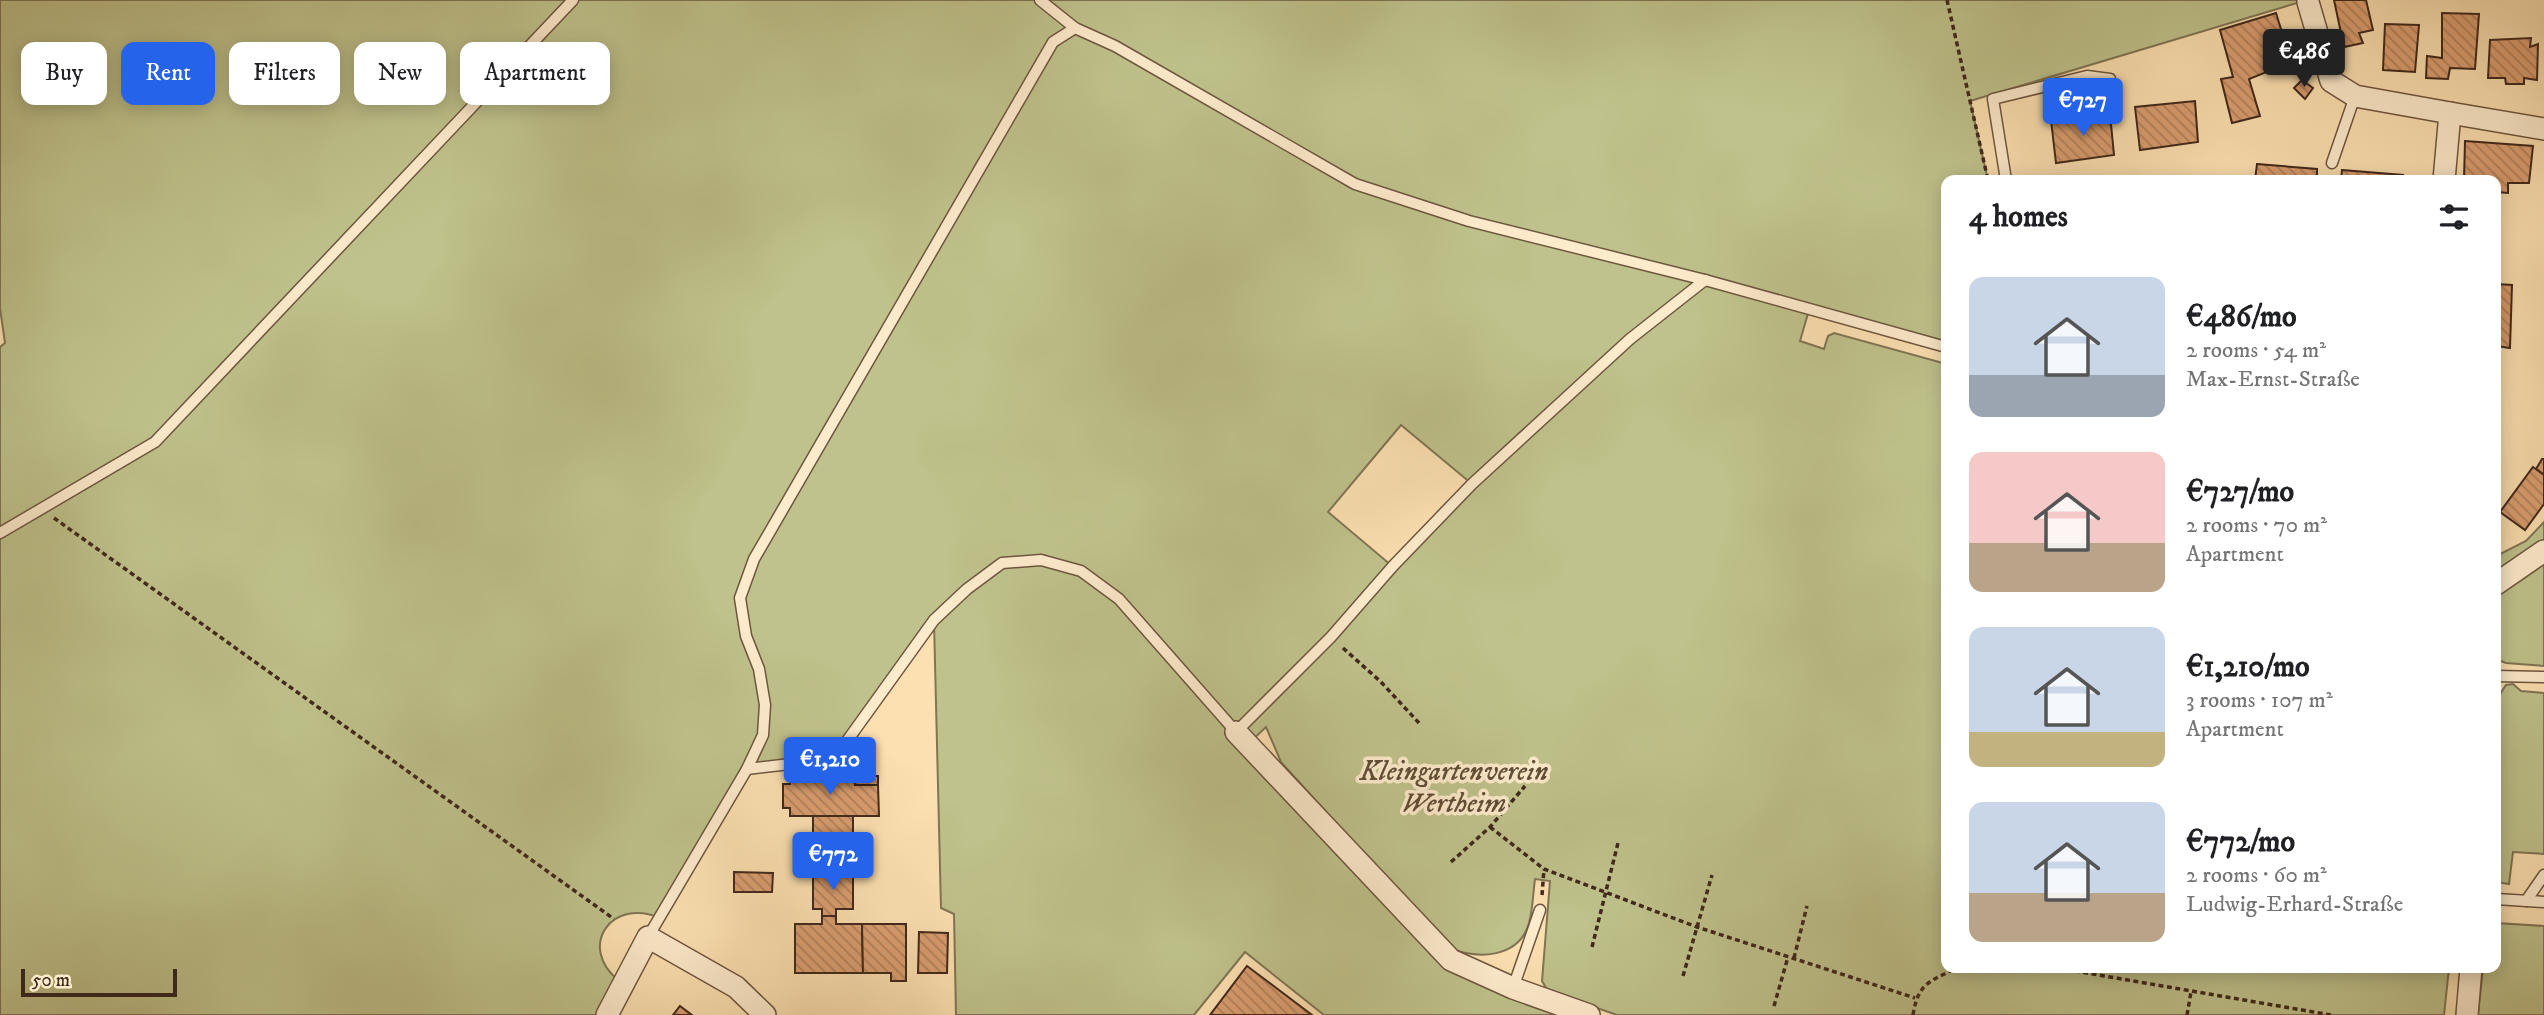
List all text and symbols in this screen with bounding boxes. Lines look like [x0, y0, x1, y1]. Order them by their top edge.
pin: €486 [2263, 29, 2345, 89]
text: €486 [2279, 37, 2329, 66]
chip: Buy [21, 42, 107, 105]
chip: Rent [121, 42, 215, 105]
chip: Filters [229, 42, 340, 105]
chip: New [354, 42, 446, 105]
chip: Apartment [460, 42, 610, 105]
pin: €727 [2042, 78, 2124, 138]
text: €727 [2059, 86, 2107, 115]
icon: filters [2435, 198, 2473, 236]
text: 4 homes [1969, 199, 2068, 236]
text: €486/mo [2186, 299, 2297, 336]
icon: home [2025, 305, 2109, 389]
text: 2 rooms · 54 m² [2186, 336, 2326, 365]
text: Max-Ernst-Straße [2186, 365, 2360, 394]
text: €727/mo [2186, 474, 2294, 511]
icon: home [2025, 480, 2109, 564]
text: 2 rooms · 70 m² [2186, 511, 2327, 540]
text: Apartment [2186, 540, 2284, 569]
text: €1,210/mo [2186, 649, 2310, 686]
icon: home [2025, 655, 2109, 739]
text: 3 rooms · 107 m² [2186, 686, 2333, 715]
text: Apartment [2186, 715, 2284, 744]
pin: €1,210 [773, 738, 887, 797]
text: €1,210 [800, 745, 860, 774]
park label: Kleingartenverein Wertheim [1359, 754, 1548, 821]
text: €772/mo [2186, 824, 2295, 861]
icon: home [2025, 830, 2109, 914]
pin: €772 [792, 832, 874, 892]
text: €772 [808, 840, 858, 869]
text: 2 rooms · 60 m² [2186, 861, 2327, 890]
text: Ludwig-Erhard-Straße [2186, 890, 2403, 919]
scale bar [21, 966, 177, 998]
text: 50 m [32, 969, 70, 992]

